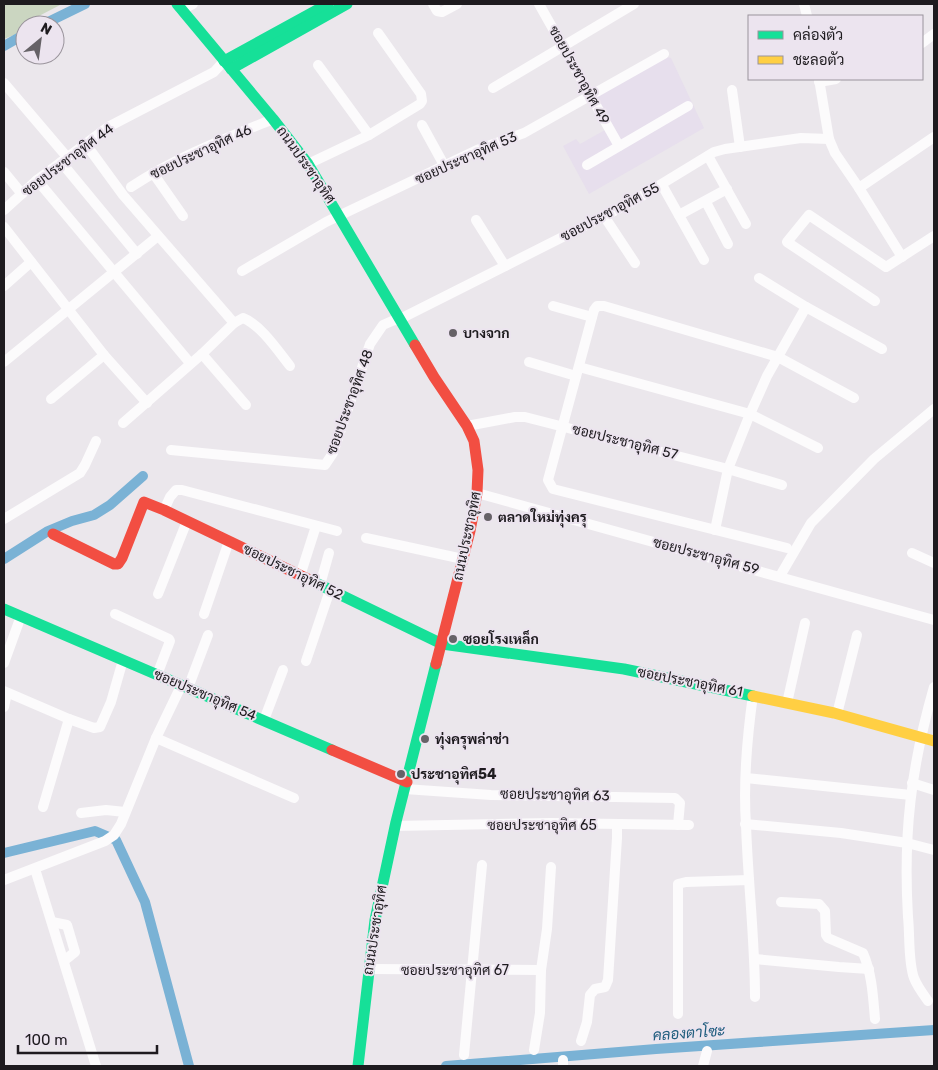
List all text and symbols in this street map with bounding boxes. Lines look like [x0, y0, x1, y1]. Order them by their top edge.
north arrow [15, 15, 65, 65]
legend [748, 15, 923, 80]
text: N [38, 19, 55, 39]
street label: ซอยประชาอุทิศ 49 [544, 23, 613, 128]
text: คล่องตัว [793, 25, 843, 44]
text: ชะลอตัว [793, 51, 844, 69]
street label: ซอยประชาอุทิศ 44 [19, 120, 118, 201]
street label: ซอยประชาอุทิศ 46 [148, 121, 255, 184]
street label: ถนนประชาอุทิศ [272, 123, 339, 208]
street label: ซอยประชาอุทิศ 53 [412, 128, 520, 189]
street label: ซอยประชาอุทิศ 55 [558, 179, 663, 246]
place label: บางจาก [463, 325, 510, 342]
marker: บางจาก [447, 327, 459, 339]
street label: ซอยประชาอุทิศ 48 [323, 347, 378, 457]
street label: ซอยประชาอุทิศ 57 [570, 421, 680, 464]
street label: ถนนประชาอุทิศ [449, 490, 486, 582]
place label: ตลาดใหม่ทุ่งครุ [498, 508, 587, 528]
marker: ตลาดใหม่ทุ่งครุ [482, 511, 494, 523]
street label: ซอยประชาอุทิศ 59 [651, 534, 761, 579]
street label: ซอยประชาอุทิศ 52 [240, 540, 346, 605]
place label: ซอยโรงเหล็ก [463, 629, 539, 648]
marker: ซอยโรงเหล็ก [447, 633, 459, 645]
street label: ซอยประชาอุทิศ 61 [636, 663, 744, 702]
street label: ซอยประชาอุทิศ 54 [151, 666, 259, 725]
place label: ทุ่งครุพล่าช่า [435, 731, 509, 750]
marker: ทุ่งครุพล่าช่า [419, 733, 431, 745]
place label: ประชาอุทิศ54 [411, 766, 497, 785]
marker: ประชาอุทิศ54 [395, 768, 407, 780]
street label: ซอยประชาอุทิศ 63 [500, 786, 610, 805]
street label: ซอยประชาอุทิศ 65 [487, 817, 597, 835]
street label: ถนนประชาอุทิศ [360, 884, 391, 976]
street label: ซอยประชาอุทิศ 67 [401, 962, 509, 980]
water label: คลองตาโซะ [652, 1020, 726, 1045]
scale bar [18, 1022, 156, 1054]
text: 100 m [25, 1031, 67, 1049]

